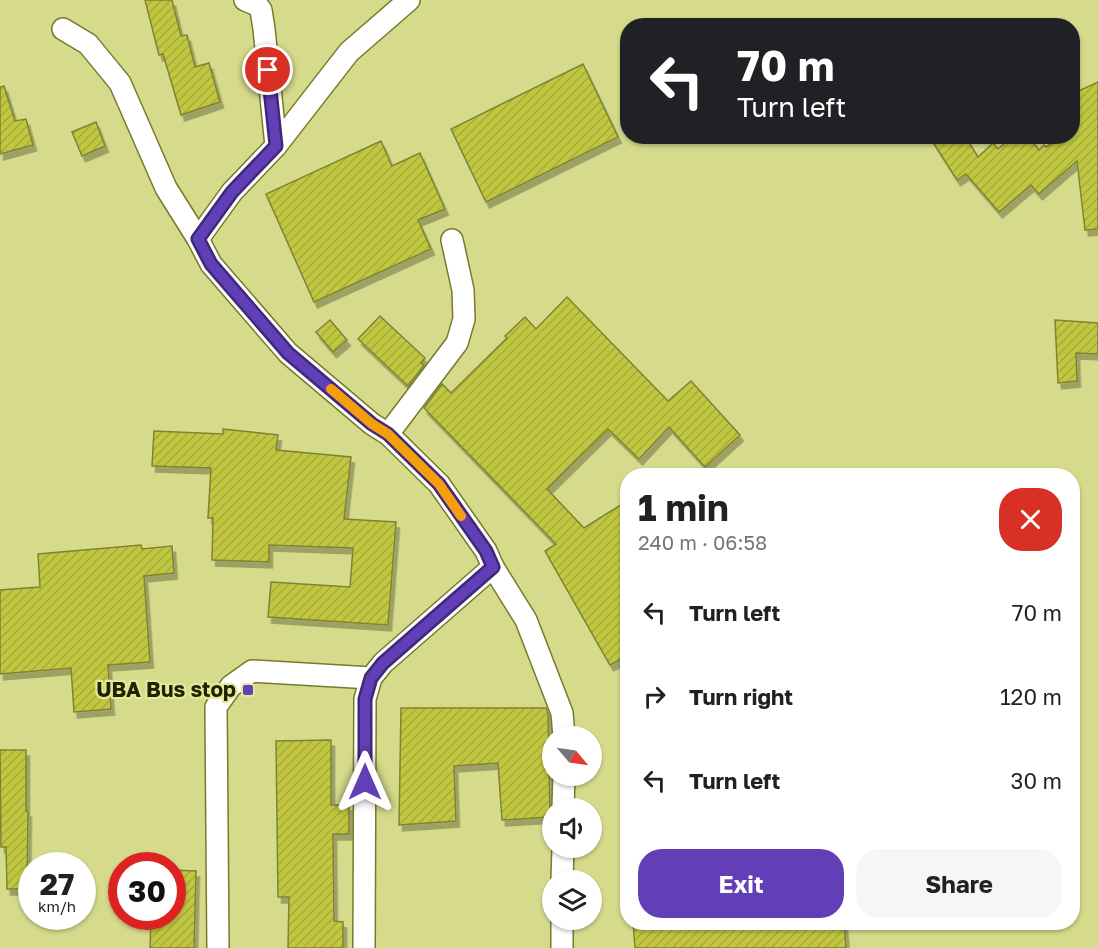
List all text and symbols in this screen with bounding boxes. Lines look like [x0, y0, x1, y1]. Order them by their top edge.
text: 70 m [737, 40, 834, 90]
icon: left [638, 42, 716, 120]
pin [242, 44, 293, 95]
icon: arrive [251, 53, 284, 86]
text: Turn left [737, 91, 846, 123]
text: 1 min [638, 486, 729, 529]
button: close [999, 488, 1062, 551]
text: 240 m · 06:58 [638, 530, 767, 554]
icon: left [638, 596, 671, 629]
text: Turn left [689, 599, 780, 626]
text: 70 m [1012, 599, 1062, 626]
place label: UBA Bus stop [96, 676, 236, 702]
icon: right [638, 680, 671, 713]
marker: UBA Bus stop [241, 683, 255, 697]
text: Turn right [689, 683, 793, 710]
text: 120 m [1000, 683, 1062, 710]
north arrow [542, 726, 602, 786]
map controls [542, 726, 602, 930]
position arrow [333, 750, 397, 814]
icon: left [638, 764, 671, 797]
text: Turn left [689, 767, 780, 794]
text: 30 m [1011, 767, 1062, 794]
button: sound [542, 798, 602, 858]
button: Exit [638, 849, 844, 918]
button: Share [856, 849, 1062, 918]
speed limit sign: 30 [108, 852, 186, 930]
text: 27 [40, 866, 74, 902]
button: layers [542, 870, 602, 930]
text: km/h [38, 897, 76, 915]

